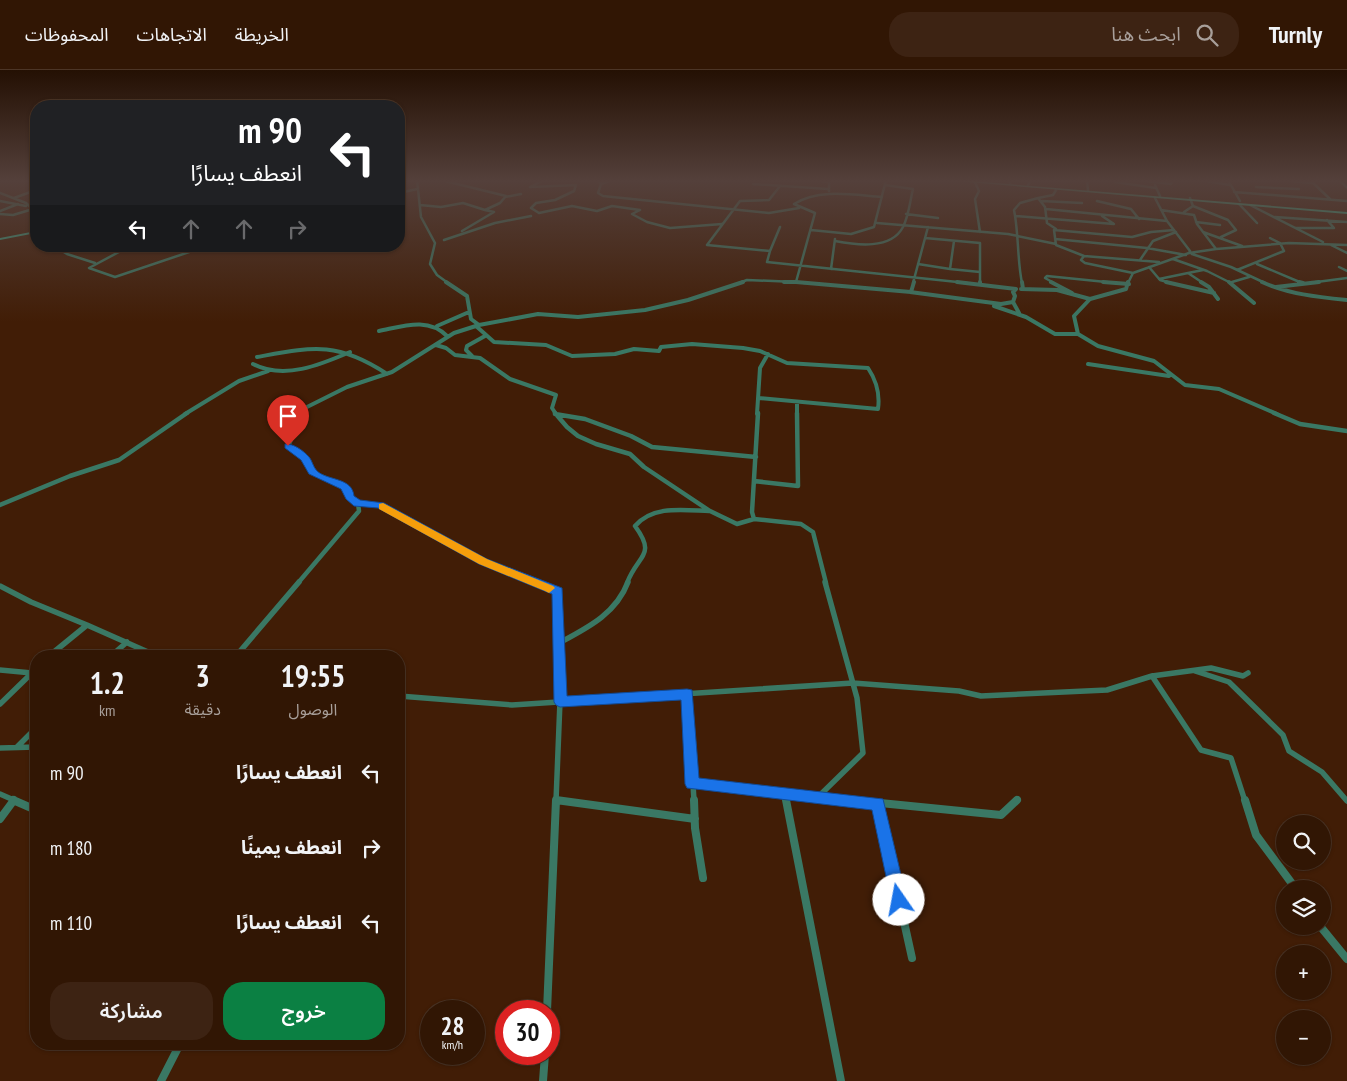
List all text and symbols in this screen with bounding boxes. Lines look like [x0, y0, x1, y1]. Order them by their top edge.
search box [889, 12, 1239, 57]
text: Turnly [1269, 19, 1322, 50]
icon: search [1193, 21, 1221, 49]
text: ابحث هنا [1111, 22, 1181, 46]
text: المحفوظات [25, 23, 109, 46]
text: الاتجاهات [137, 23, 207, 46]
text: الخريطة [235, 23, 289, 46]
text: 90 m [238, 107, 302, 153]
icon: left [320, 120, 385, 185]
text: انعطف يسارًا [191, 159, 302, 187]
icon: left [124, 215, 152, 243]
icon: ahead [177, 215, 205, 243]
icon: ahead [230, 215, 258, 243]
icon: right [283, 215, 311, 243]
pin [267, 395, 309, 446]
icon: arrive [274, 402, 302, 430]
text: 3 [195, 656, 210, 695]
text: 19:55 [280, 656, 345, 695]
text: 1.2 [90, 663, 125, 702]
text: دقيقة [184, 699, 221, 719]
text: الوصول [289, 699, 337, 719]
text: km [99, 700, 116, 720]
icon: left [357, 759, 385, 787]
text: انعطف يسارًا [236, 760, 342, 784]
text: 90 m [50, 761, 84, 785]
map controls [1276, 815, 1331, 1065]
button: search [1276, 815, 1331, 870]
icon: right [357, 834, 385, 862]
text: انعطف يمينًا [241, 835, 342, 859]
text: 180 m [50, 836, 92, 860]
position arrow [872, 873, 924, 925]
button: layers [1276, 880, 1331, 935]
icon: left [357, 909, 385, 937]
text: انعطف يسارًا [236, 910, 342, 934]
text: 110 m [50, 911, 92, 935]
button: + [1276, 945, 1331, 1000]
button: مشاركة [50, 982, 213, 1040]
button: خروج [223, 982, 385, 1040]
speed limit sign: 30 [495, 1000, 560, 1065]
text: 28 [441, 1010, 464, 1042]
button: − [1276, 1010, 1331, 1065]
text: km/h [442, 1037, 463, 1052]

